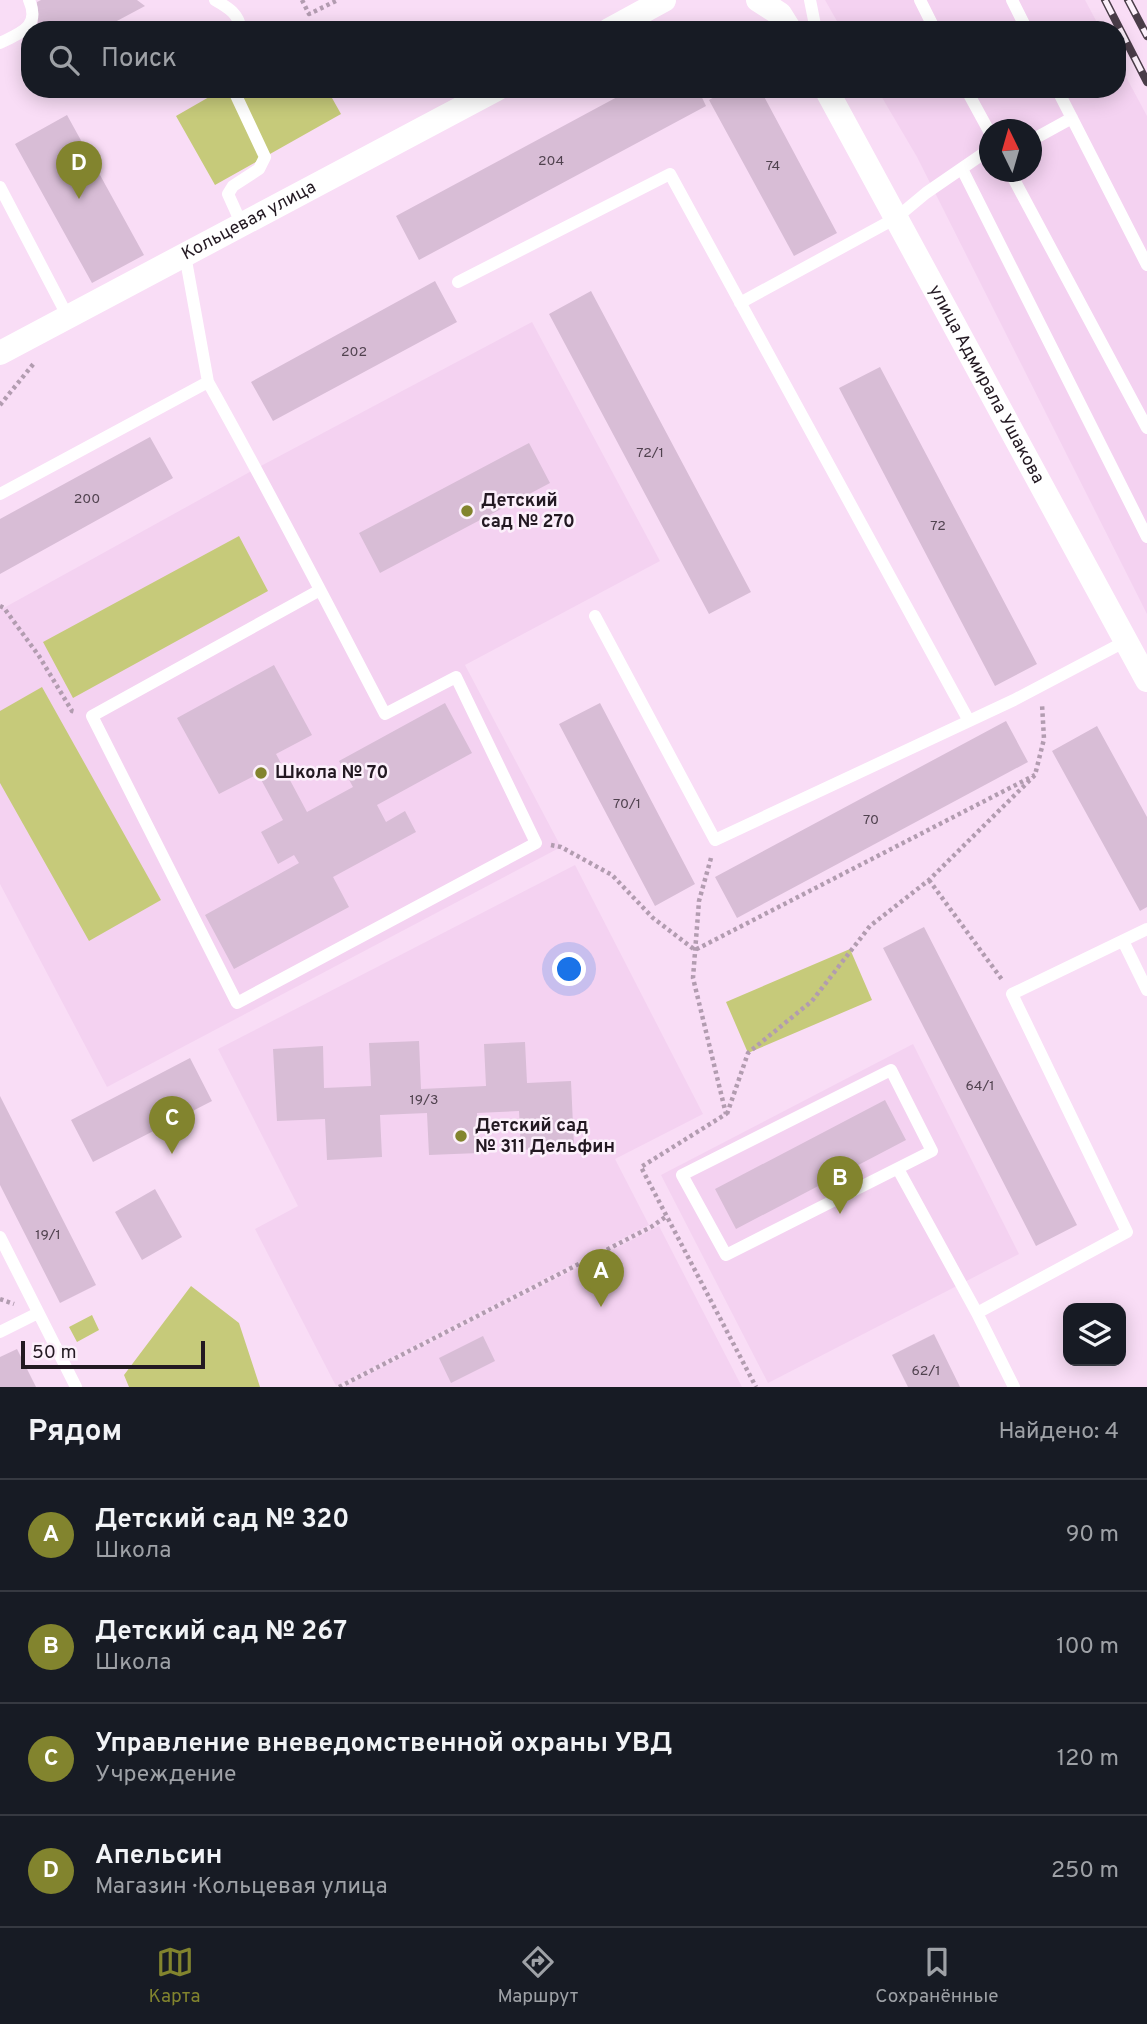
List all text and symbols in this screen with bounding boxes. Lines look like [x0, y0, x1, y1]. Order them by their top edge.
search box [21, 21, 1126, 98]
icon: search [45, 41, 83, 79]
text: Поиск [101, 43, 177, 76]
north arrow [979, 119, 1042, 182]
pin: D [56, 141, 102, 199]
house number: 204 [538, 153, 564, 170]
house number: 74 [766, 158, 780, 175]
street label: Кольцевая улица [178, 176, 320, 266]
street label: улица Адмирала Ушакова [923, 281, 1050, 488]
house number: 202 [341, 344, 367, 361]
house number: 72/1 [636, 445, 664, 462]
place label: Детский сад № 270 [481, 490, 575, 534]
house number: 200 [74, 491, 100, 508]
marker: Детский сад № 270 [459, 503, 475, 519]
house number: 72 [930, 518, 946, 535]
place label: Школа № 70 [275, 762, 388, 785]
marker: Школа № 70 [253, 765, 269, 781]
house number: 70/1 [613, 796, 641, 813]
house number: 70 [863, 812, 879, 829]
your location [552, 952, 586, 986]
house number: 64/1 [965, 1078, 995, 1095]
house number: 19/3 [410, 1092, 438, 1109]
pin: C [149, 1096, 195, 1154]
place label: Детский сад № 311 Дельфин [475, 1115, 615, 1159]
marker: Детский сад № 311 Дельфин [453, 1128, 469, 1144]
pin: B [817, 1156, 863, 1214]
house number: 19/1 [35, 1227, 61, 1244]
pin: A [578, 1249, 624, 1307]
map controls [1063, 1303, 1126, 1366]
button: layers [1063, 1303, 1126, 1366]
scale bar [21, 1338, 205, 1370]
text: 50 m [32, 1341, 77, 1365]
house number: 62/1 [911, 1363, 941, 1380]
text: Рядом [28, 1414, 122, 1451]
text: Найдено: 4 [998, 1418, 1119, 1447]
text: Детский сад № 320 [95, 1504, 349, 1537]
text: A [43, 1521, 59, 1550]
text: 90 m [1066, 1521, 1119, 1550]
text: Школа [95, 1537, 171, 1566]
text: Детский сад № 267 [95, 1616, 347, 1649]
text: B [43, 1633, 59, 1662]
text: 100 m [1056, 1633, 1119, 1662]
text: Школа [95, 1649, 171, 1678]
text: Управление вневедомственной охраны УВД [95, 1728, 672, 1761]
text: C [44, 1745, 58, 1774]
text: 120 m [1057, 1745, 1119, 1774]
text: Учреждение [95, 1761, 237, 1790]
text: Апельсин [95, 1840, 222, 1873]
text: D [43, 1857, 59, 1886]
text: 250 m [1051, 1857, 1119, 1886]
text: Магазин · Кольцевая улица [95, 1873, 388, 1902]
tab: Карта [148, 1943, 201, 2009]
tab: Маршрут [497, 1943, 578, 2009]
tab: Сохранённые [875, 1943, 999, 2009]

